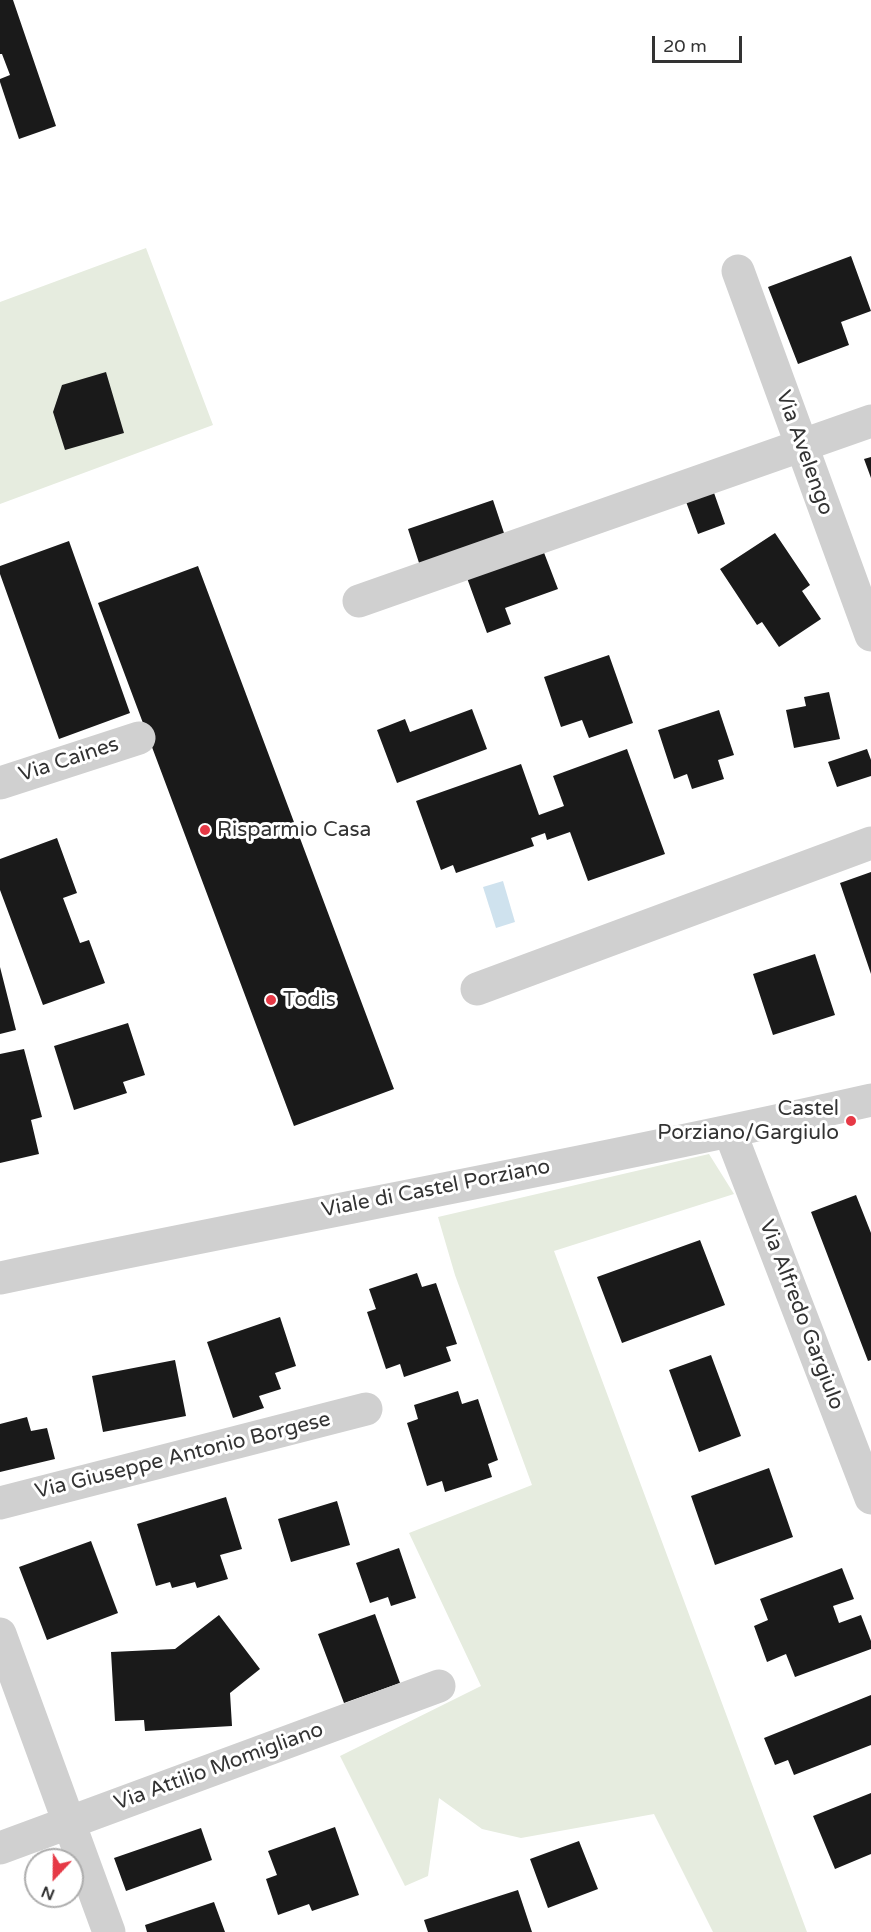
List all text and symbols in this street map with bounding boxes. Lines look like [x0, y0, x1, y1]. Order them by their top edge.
scale bar [655, 24, 745, 62]
text: 20 m [663, 35, 707, 57]
street label: Via Avelengo [770, 387, 838, 519]
street label: Via Caines [16, 732, 122, 788]
place label: Risparmio Casa [217, 817, 371, 843]
marker: Risparmio Casa [198, 823, 212, 837]
place label: Todis [283, 987, 336, 1013]
marker: Todis [264, 993, 278, 1007]
place label: Castel Porziano/Gargiulo [657, 1096, 839, 1146]
marker: Castel Porziano/Gargiulo [844, 1114, 858, 1128]
street label: Viale di Castel Porziano [320, 1154, 552, 1224]
street label: Via Alfredo Gargiulo [753, 1216, 849, 1414]
street label: Via Giuseppe Antonio Borgese [33, 1407, 333, 1505]
street label: Via Attilio Momigliano [111, 1717, 327, 1817]
north arrow [24, 1848, 84, 1908]
text: N [38, 1881, 58, 1905]

